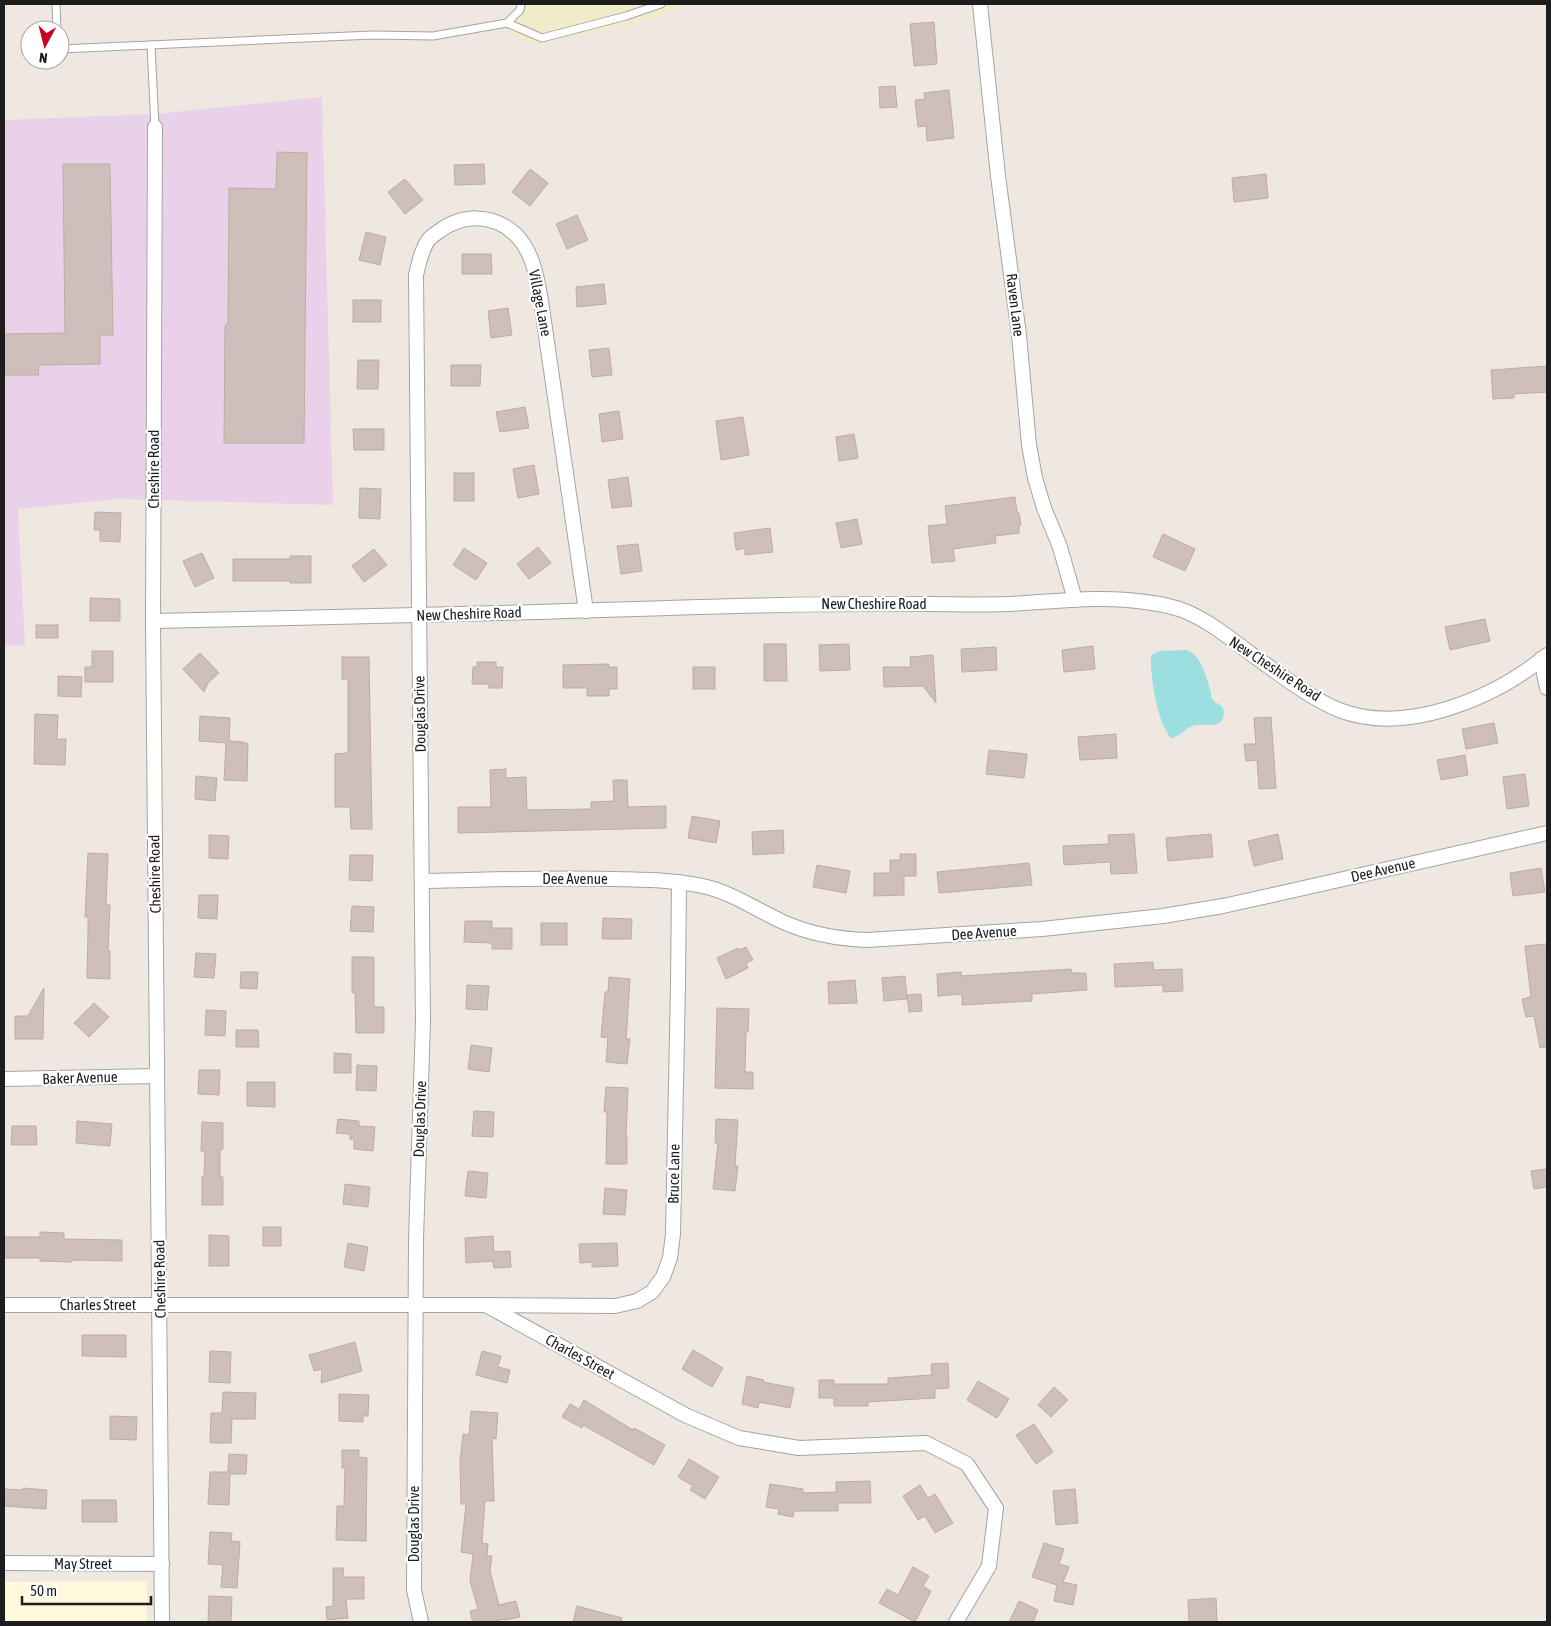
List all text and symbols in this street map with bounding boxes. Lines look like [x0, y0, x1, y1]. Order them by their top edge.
north arrow [20, 20, 70, 70]
text: N [38, 49, 48, 66]
street label: Village Lane [526, 268, 555, 338]
street label: Raven Lane [1003, 272, 1028, 338]
street label: Cheshire Road [145, 430, 162, 508]
street label: New Cheshire Road [821, 595, 927, 612]
street label: New Cheshire Road [416, 603, 522, 624]
street label: New Cheshire Road [1226, 633, 1324, 704]
street label: Douglas Drive [410, 675, 429, 752]
street label: Cheshire Road [145, 834, 164, 914]
street label: Dee Avenue [1349, 854, 1417, 885]
street label: Dee Avenue [542, 870, 608, 887]
street label: Dee Avenue [951, 922, 1017, 943]
street label: Baker Avenue [42, 1068, 118, 1087]
street label: Douglas Drive [410, 1080, 429, 1158]
street label: Bruce Lane [664, 1144, 683, 1204]
street label: Cheshire Road [150, 1239, 169, 1319]
street label: Charles Street [60, 1296, 136, 1313]
street label: Charles Street [543, 1331, 618, 1382]
street label: Douglas Drive [405, 1486, 422, 1562]
street label: May Street [54, 1555, 112, 1572]
scale bar [22, 1574, 151, 1606]
text: 50 m [30, 1582, 57, 1599]

